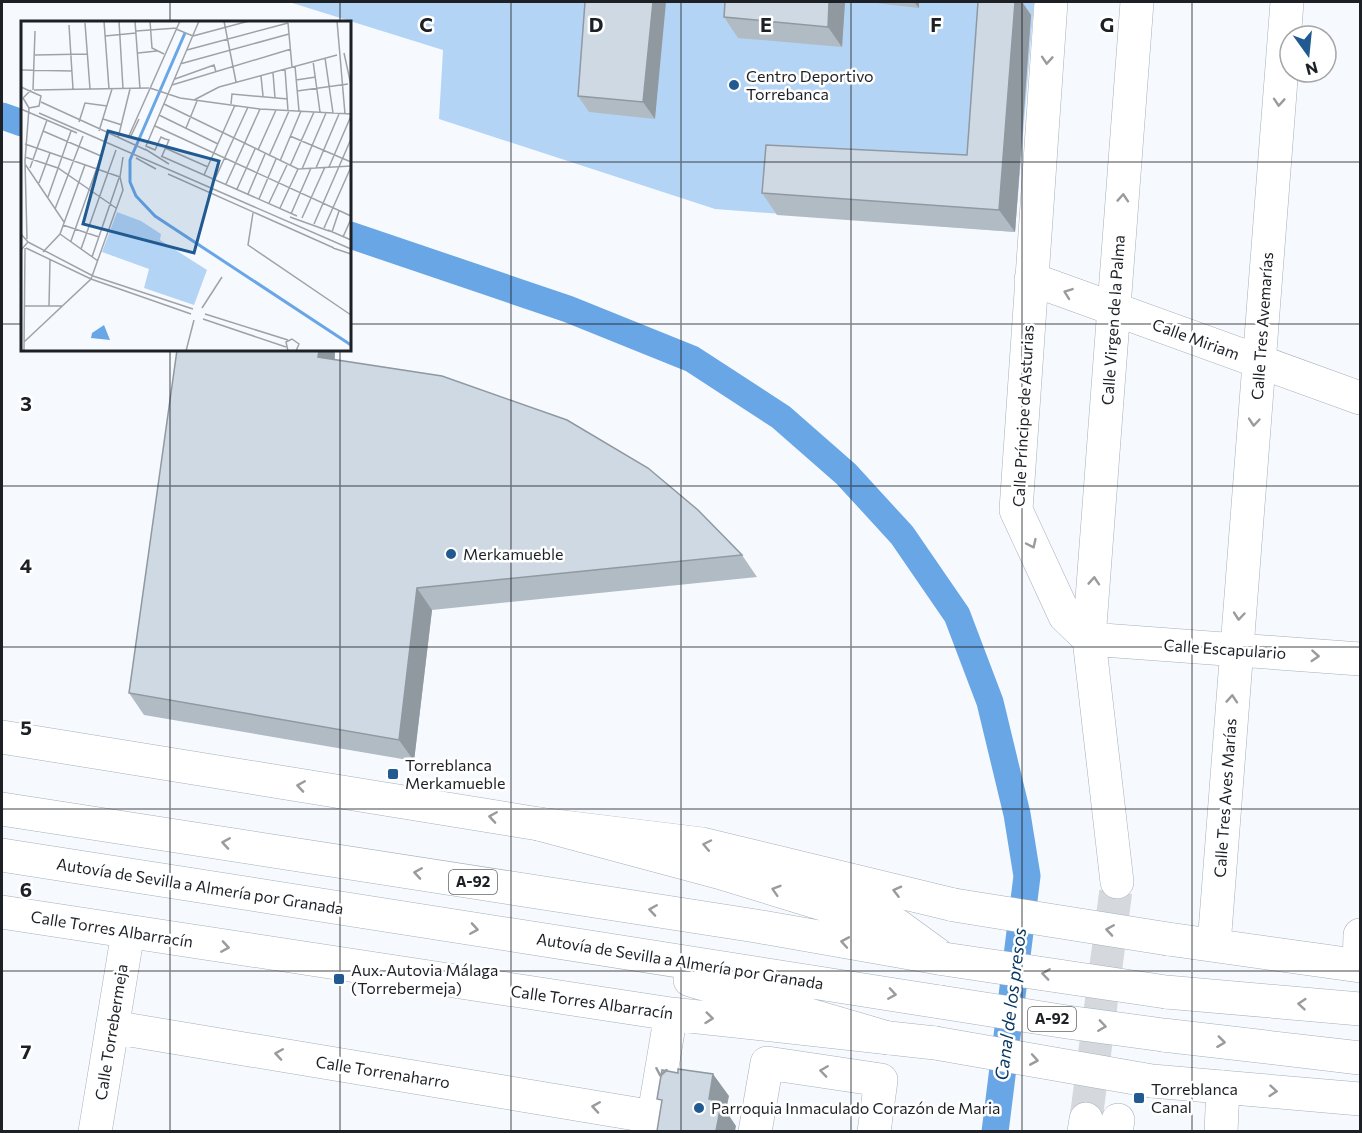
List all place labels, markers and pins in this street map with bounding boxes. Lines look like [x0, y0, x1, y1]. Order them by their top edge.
place label: Centro Deportivo Torrebanca [746, 66, 874, 103]
marker: Centro Deportivo Torrebanca [727, 78, 741, 92]
place label: Merkamueble [463, 544, 563, 563]
marker: Merkamueble [444, 547, 458, 561]
place label: Torreblanca Merkamueble [405, 755, 505, 792]
marker: Torreblanca Merkamueble [386, 767, 400, 781]
place label: Aux. Autovia Málaga (Torrebermeja) [351, 960, 498, 997]
marker: Aux. Autovia Málaga (Torrebermeja) [332, 972, 346, 986]
place label: Torreblanca Canal [1151, 1079, 1238, 1116]
marker: Torreblanca Canal [1132, 1091, 1146, 1105]
place label: Parroquia Inmaculado Corazón de Maria [711, 1098, 1000, 1117]
marker: Parroquia Inmaculado Corazón de Maria [692, 1101, 706, 1115]

